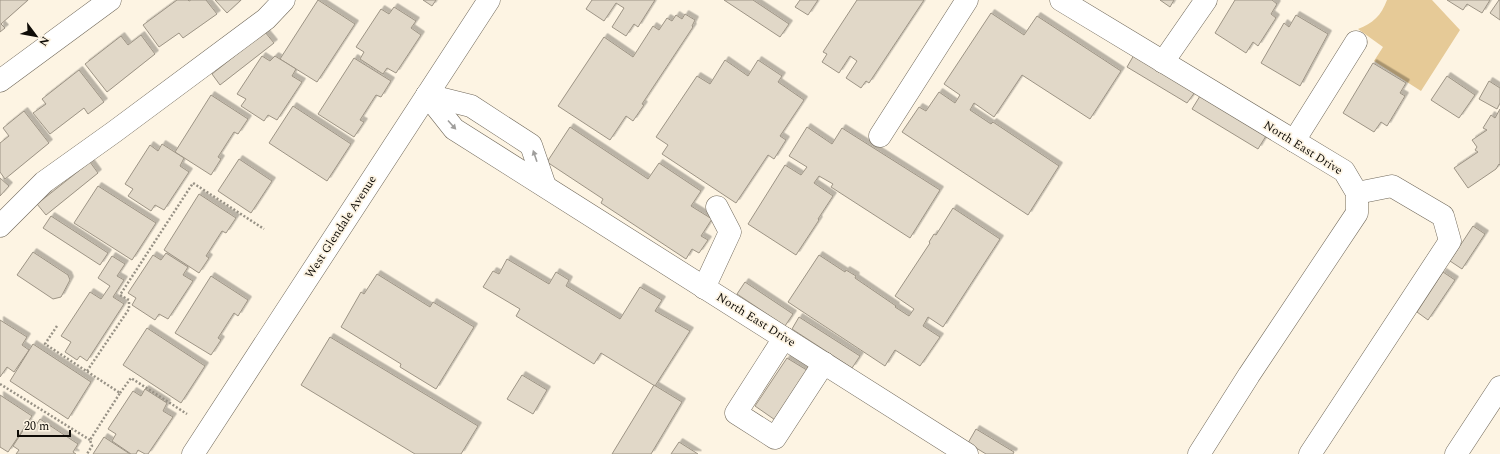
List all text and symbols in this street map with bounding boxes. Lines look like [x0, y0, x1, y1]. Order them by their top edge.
north arrow [16, 16, 56, 56]
text: N [34, 33, 54, 49]
street label: North East Drive [1260, 116, 1347, 180]
one-way arrow [447, 120, 456, 131]
one-way arrow [531, 149, 537, 161]
street label: West Glendale Avenue [300, 171, 382, 282]
street label: North East Drive [713, 288, 800, 352]
scale bar [18, 412, 70, 438]
text: 20 m [24, 417, 49, 436]

